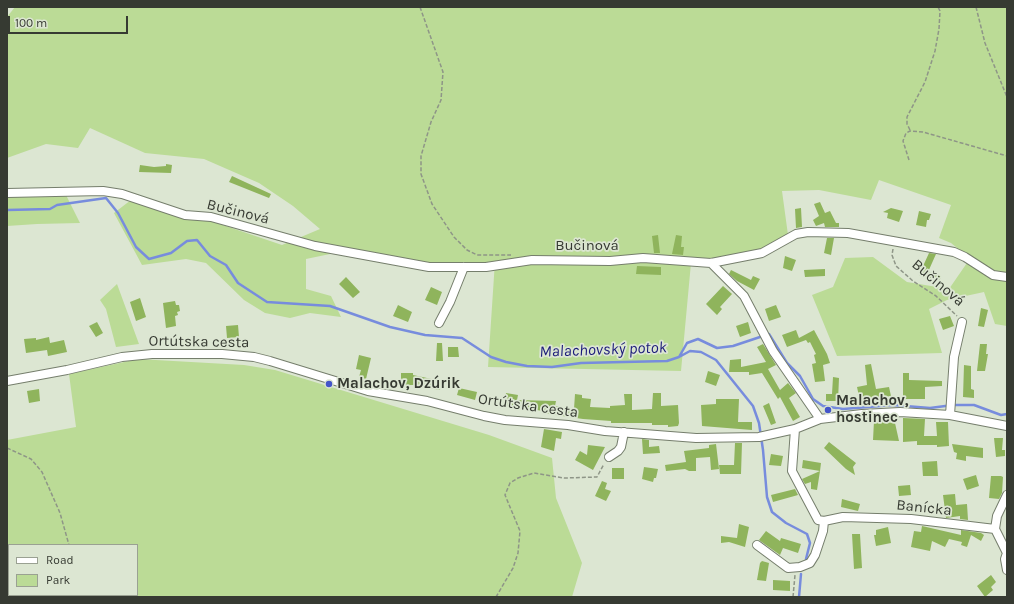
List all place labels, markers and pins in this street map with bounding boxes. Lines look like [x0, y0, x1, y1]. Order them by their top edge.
place label: Malachov, Dzúrik [337, 375, 460, 393]
marker: Malachov, Dzúrik [324, 379, 334, 389]
place label: Malachov, hostinec [836, 392, 909, 427]
marker: Malachov, hostinec [823, 405, 833, 415]

